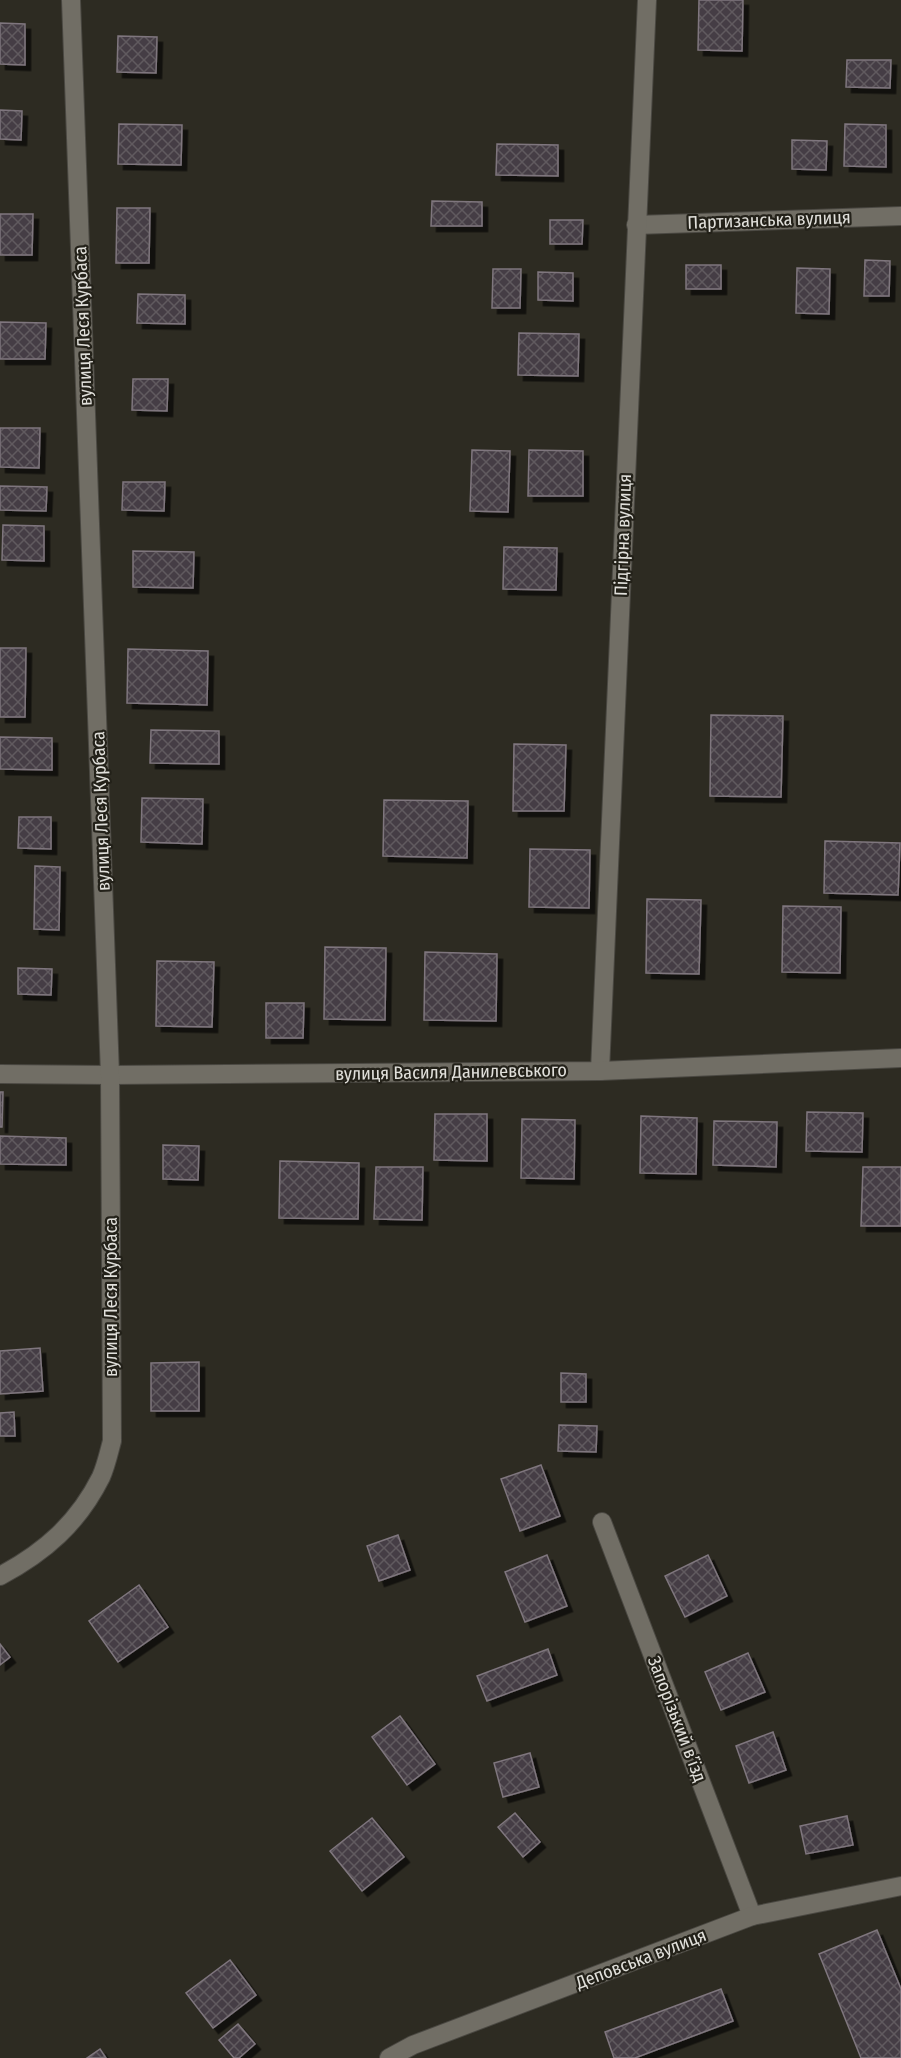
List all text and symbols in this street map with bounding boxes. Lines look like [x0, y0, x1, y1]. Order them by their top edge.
street label: Партизанська вулиця [687, 206, 851, 234]
street label: вулиця Леся Курбаса [69, 246, 97, 406]
street label: Підгірна вулиця [610, 474, 636, 596]
street label: вулиця Леся Курбаса [87, 731, 115, 891]
street label: вулиця Василя Данилевського [335, 1059, 567, 1085]
street label: вулиця Леся Курбаса [100, 1217, 122, 1377]
street label: Запорізький вʼїзд [643, 1653, 711, 1785]
street label: Деповська вулиця [572, 1924, 709, 1994]

